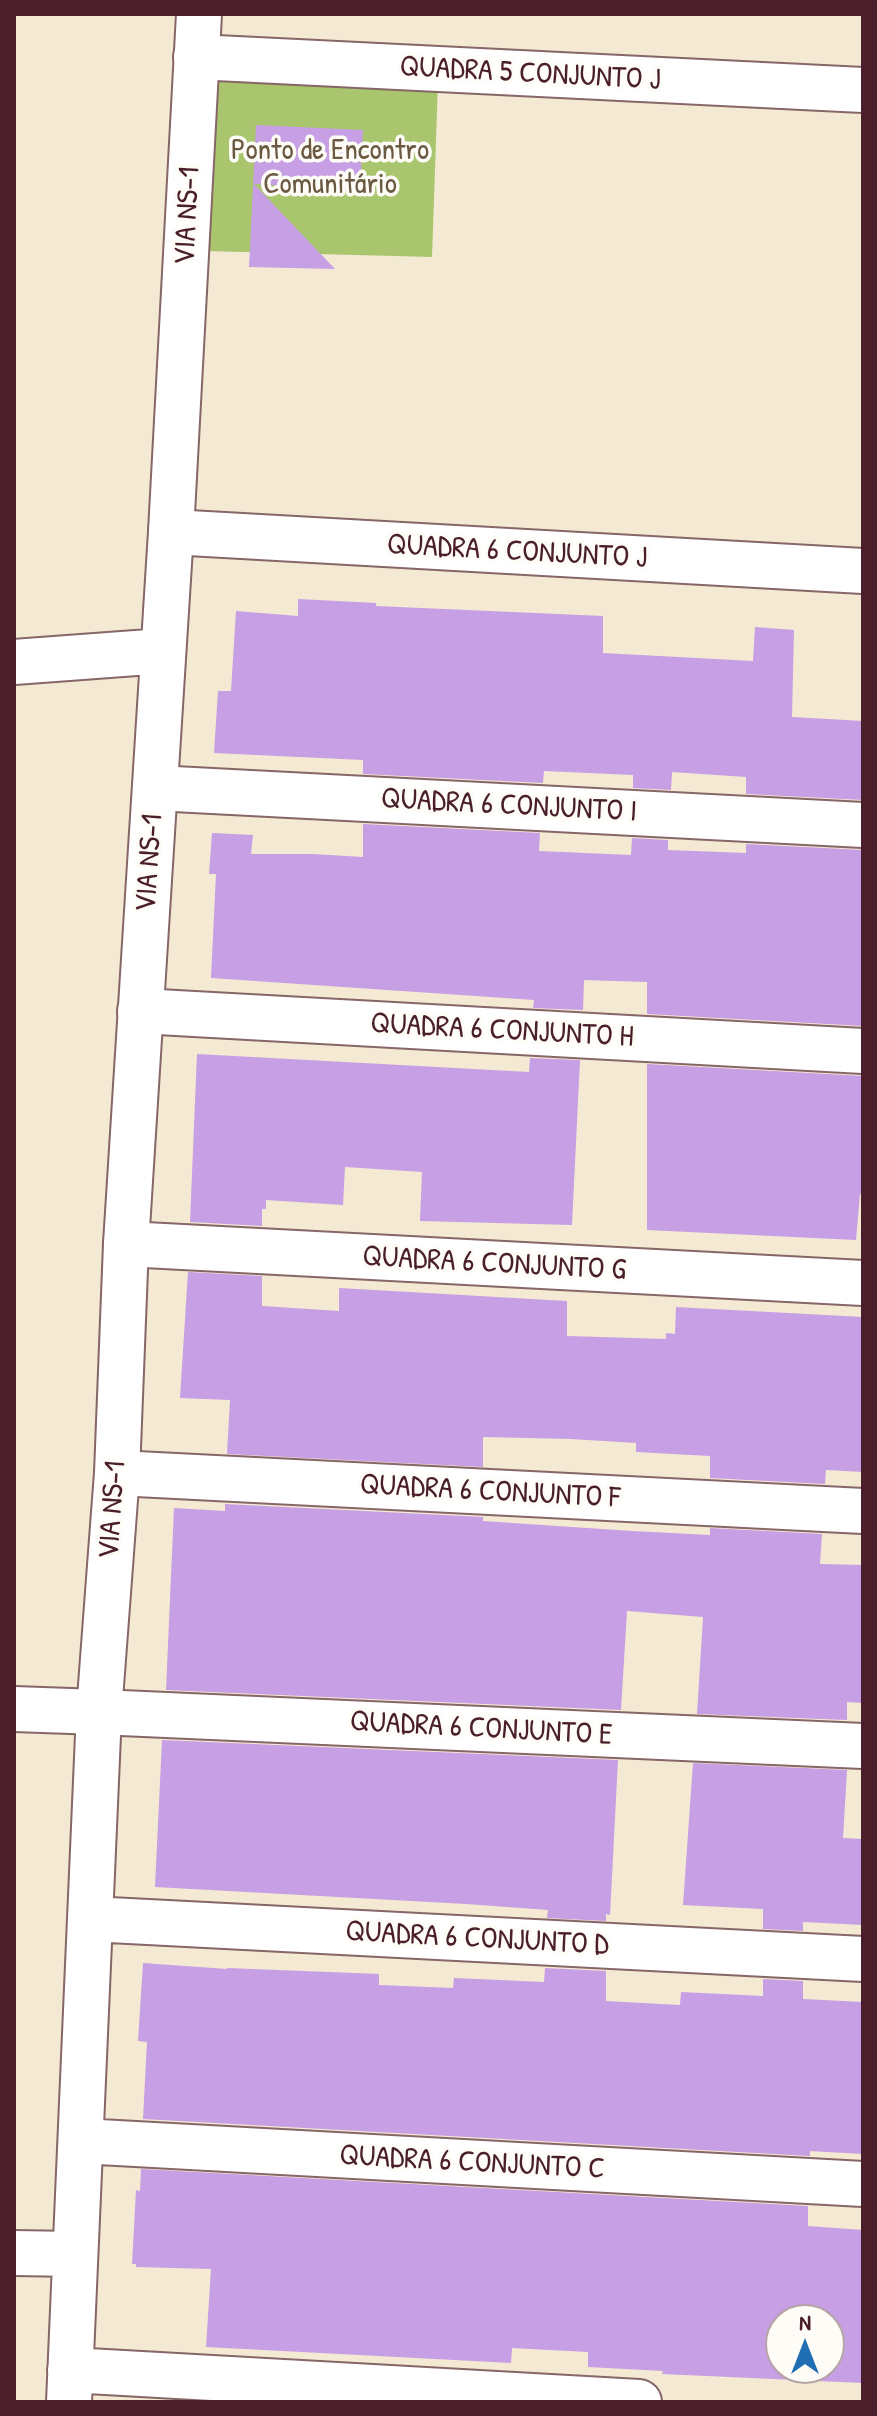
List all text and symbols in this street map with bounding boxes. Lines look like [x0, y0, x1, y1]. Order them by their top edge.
street label: QUADRA 5 CONJUNTO J [399, 49, 661, 99]
park label: Ponto de Encontro Comunitário [231, 133, 429, 204]
street label: VIA NS-1 [167, 166, 209, 266]
street label: QUADRA 6 CONJUNTO J [386, 527, 648, 577]
street label: QUADRA 6 CONJUNTO I [380, 781, 638, 831]
street label: VIA NS-1 [129, 813, 171, 913]
street label: QUADRA 6 CONJUNTO H [370, 1006, 634, 1056]
street label: QUADRA 6 CONJUNTO G [361, 1239, 627, 1289]
street label: VIA NS-1 [92, 1460, 134, 1560]
street label: QUADRA 6 CONJUNTO F [359, 1467, 621, 1517]
street label: QUADRA 6 CONJUNTO E [349, 1704, 613, 1754]
street label: QUADRA 6 CONJUNTO D [344, 1914, 610, 1964]
street label: QUADRA 6 CONJUNTO C [338, 2138, 606, 2188]
north arrow [765, 2304, 845, 2384]
text: N [799, 2307, 811, 2337]

